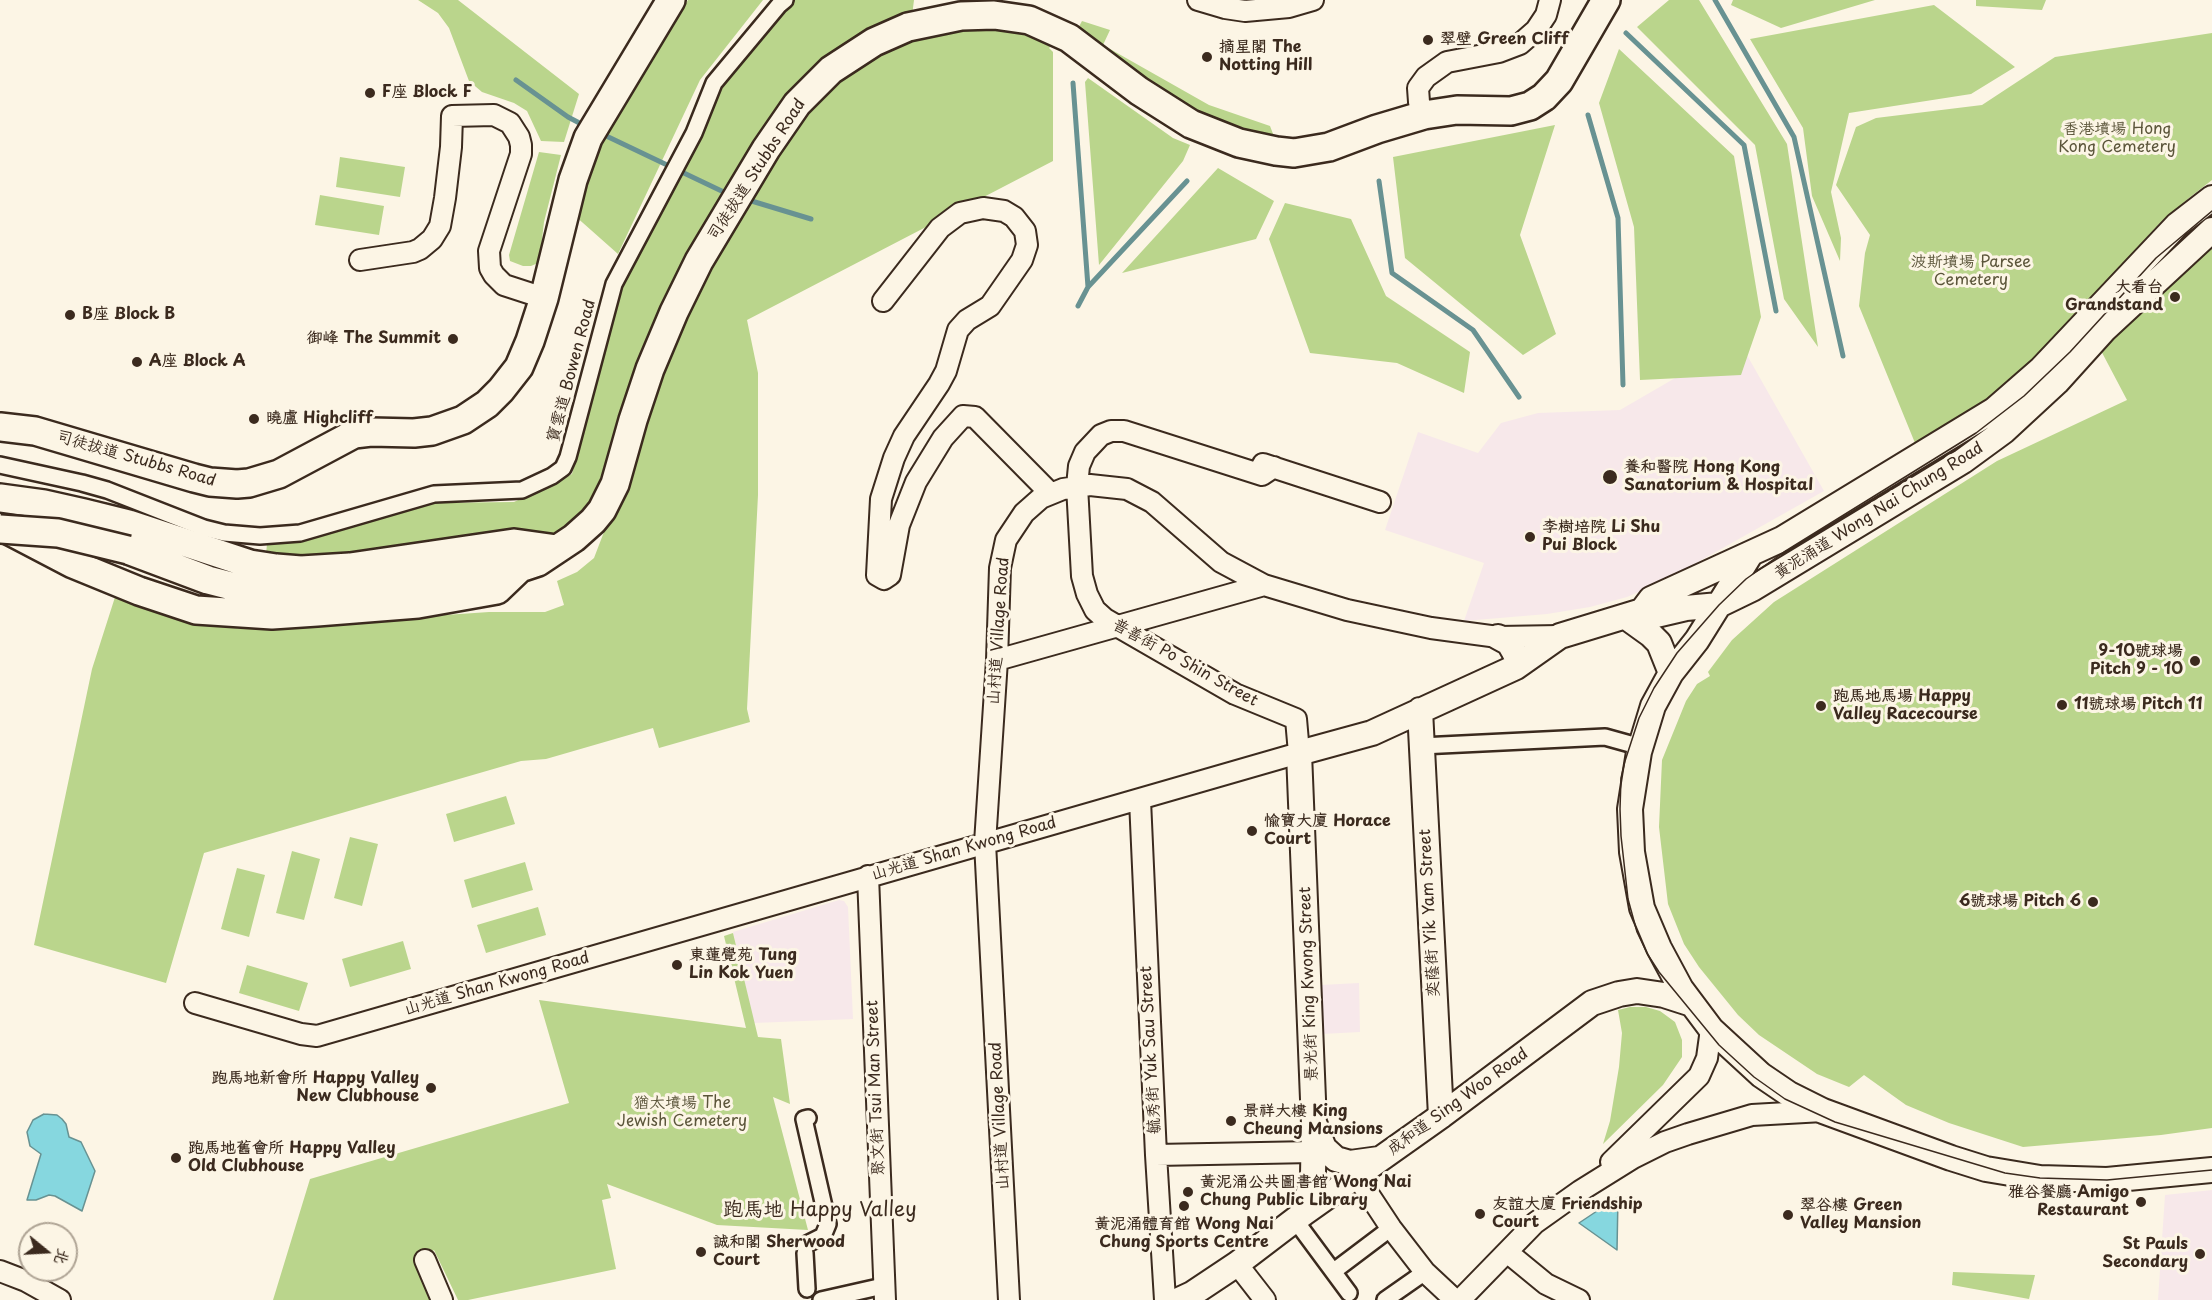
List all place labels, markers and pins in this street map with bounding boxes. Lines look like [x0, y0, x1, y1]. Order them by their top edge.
place label: 翠壁 Green Cliff [1440, 30, 1568, 50]
marker: 翠壁 Green Cliff [1421, 33, 1435, 47]
place label: 摘星閣 The Notting Hill [1219, 38, 1312, 76]
marker: 摘星閣 The Notting Hill [1200, 50, 1214, 64]
place label: F座 Block F [382, 83, 472, 103]
marker: F座 Block F [363, 86, 377, 100]
place label: 大看台 Grandstand [2065, 278, 2163, 316]
marker: 大看台 Grandstand [2168, 290, 2182, 304]
place label: B座 Block B [82, 305, 175, 325]
marker: B座 Block B [63, 308, 77, 322]
place label: 御峰 The Summit [306, 329, 441, 349]
marker: 御峰 The Summit [446, 332, 460, 346]
place label: A座 Block A [149, 352, 246, 372]
marker: A座 Block A [130, 355, 144, 369]
place label: 曉盧 Highcliff [266, 409, 373, 429]
marker: 曉盧 Highcliff [247, 412, 261, 426]
place label: 養和醫院 Hong Kong Sanatorium & Hospital [1624, 458, 1813, 496]
marker: 養和醫院 Hong Kong Sanatorium & Hospital [1601, 468, 1619, 486]
place label: 李樹培院 Li Shu Pui Block [1542, 518, 1660, 556]
marker: 李樹培院 Li Shu Pui Block [1523, 530, 1537, 544]
place label: 9-10號球場 Pitch 9 - 10 [2090, 642, 2183, 680]
marker: 9-10號球場 Pitch 9 - 10 [2188, 654, 2202, 668]
place label: 跑馬地馬場 Happy Valley Racecourse [1833, 687, 1978, 725]
place label: 11號球場 Pitch 11 [2074, 695, 2202, 715]
marker: 11號球場 Pitch 11 [2055, 698, 2069, 712]
marker: 跑馬地馬場 Happy Valley Racecourse [1814, 699, 1828, 713]
place label: 愉寶大廈 Horace Court [1264, 812, 1391, 850]
marker: 愉寶大廈 Horace Court [1245, 824, 1259, 838]
place label: 6號球場 Pitch 6 [1959, 892, 2081, 912]
marker: 6號球場 Pitch 6 [2086, 895, 2100, 909]
place label: 東蓮覺苑 Tung Lin Kok Yuen [689, 946, 797, 984]
marker: 東蓮覺苑 Tung Lin Kok Yuen [670, 958, 684, 972]
place label: 跑馬地新會所 Happy Valley New Clubhouse [212, 1069, 419, 1107]
marker: 跑馬地新會所 Happy Valley New Clubhouse [424, 1081, 438, 1095]
place label: 景祥大樓 King Cheung Mansions [1243, 1102, 1383, 1140]
marker: 景祥大樓 King Cheung Mansions [1224, 1114, 1238, 1128]
place label: 跑馬地舊會所 Happy Valley Old Clubhouse [188, 1139, 395, 1177]
marker: 跑馬地舊會所 Happy Valley Old Clubhouse [169, 1151, 183, 1165]
place label: 黃泥涌公共圖書館 Wong Nai Chung Public Library [1200, 1173, 1412, 1211]
place label: 雅谷餐廳 Amigo Restaurant [2008, 1183, 2129, 1221]
marker: 黃泥涌公共圖書館 Wong Nai Chung Public Library [1181, 1185, 1195, 1199]
place label: 友誼大廈 Friendship Court [1492, 1195, 1643, 1233]
marker: 雅谷餐廳 Amigo Restaurant [2134, 1195, 2148, 1209]
place label: 翠谷樓 Green Valley Mansion [1800, 1196, 1921, 1234]
marker: 黃泥涌體育館 Wong Nai Chung Sports Centre [1177, 1199, 1191, 1213]
marker: 友誼大廈 Friendship Court [1473, 1207, 1487, 1221]
marker: 翠谷樓 Green Valley Mansion [1781, 1208, 1795, 1222]
place label: 黃泥涌體育館 Wong Nai Chung Sports Centre [1094, 1215, 1274, 1253]
place label: 誠和閣 Sherwood Court [713, 1233, 845, 1271]
place label: St Pauls Secondary [2102, 1235, 2188, 1273]
marker: 誠和閣 Sherwood Court [694, 1245, 708, 1259]
marker: St Pauls Secondary [2193, 1247, 2207, 1261]

